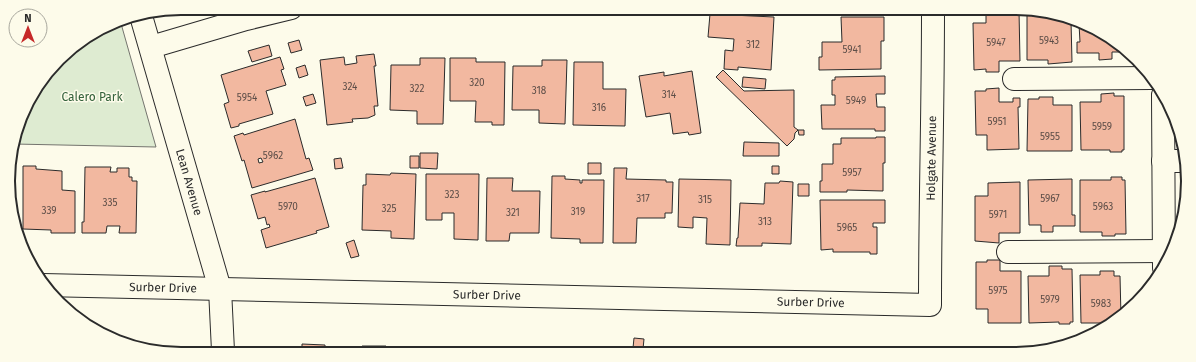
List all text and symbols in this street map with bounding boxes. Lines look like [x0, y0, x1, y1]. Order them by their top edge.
north arrow [8, 8, 48, 48]
text: N [24, 12, 32, 25]
house number: 5943 [1039, 35, 1059, 47]
house number: 5947 [986, 37, 1006, 49]
house number: 312 [746, 39, 760, 51]
house number: 5941 [842, 44, 862, 56]
house number: 320 [469, 77, 485, 89]
house number: 324 [343, 81, 358, 93]
house number: 322 [410, 83, 424, 95]
house number: 318 [532, 85, 547, 97]
house number: 314 [662, 89, 677, 101]
park label: Calero Park [61, 90, 123, 104]
house number: 5954 [237, 92, 258, 104]
house number: 5949 [846, 95, 866, 107]
house number: 316 [592, 102, 606, 114]
street label: Holgate Avenue [924, 116, 939, 201]
house number: 5951 [988, 116, 1006, 128]
house number: 5959 [1092, 121, 1112, 133]
house number: 5955 [1040, 131, 1060, 143]
street label: Lean Avenue [173, 147, 205, 217]
house number: 5962 [263, 150, 283, 162]
house number: 5957 [842, 167, 862, 179]
house number: 323 [445, 189, 459, 201]
house number: 317 [636, 193, 650, 205]
house number: 5967 [1040, 193, 1060, 205]
house number: 315 [698, 194, 712, 206]
house number: 335 [103, 197, 118, 209]
house number: 5970 [278, 201, 298, 213]
house number: 5963 [1093, 201, 1113, 213]
house number: 325 [382, 203, 396, 215]
house number: 339 [41, 205, 57, 217]
house number: 319 [571, 206, 585, 218]
house number: 321 [506, 207, 520, 219]
house number: 5971 [989, 209, 1007, 221]
house number: 313 [758, 216, 772, 228]
house number: 5965 [837, 222, 857, 234]
street label: Surber Drive [129, 280, 197, 295]
house number: 5975 [988, 285, 1008, 297]
street label: Surber Drive [453, 287, 521, 303]
house number: 5979 [1040, 294, 1060, 306]
street label: Surber Drive [777, 295, 845, 310]
house number: 5983 [1091, 298, 1111, 310]

